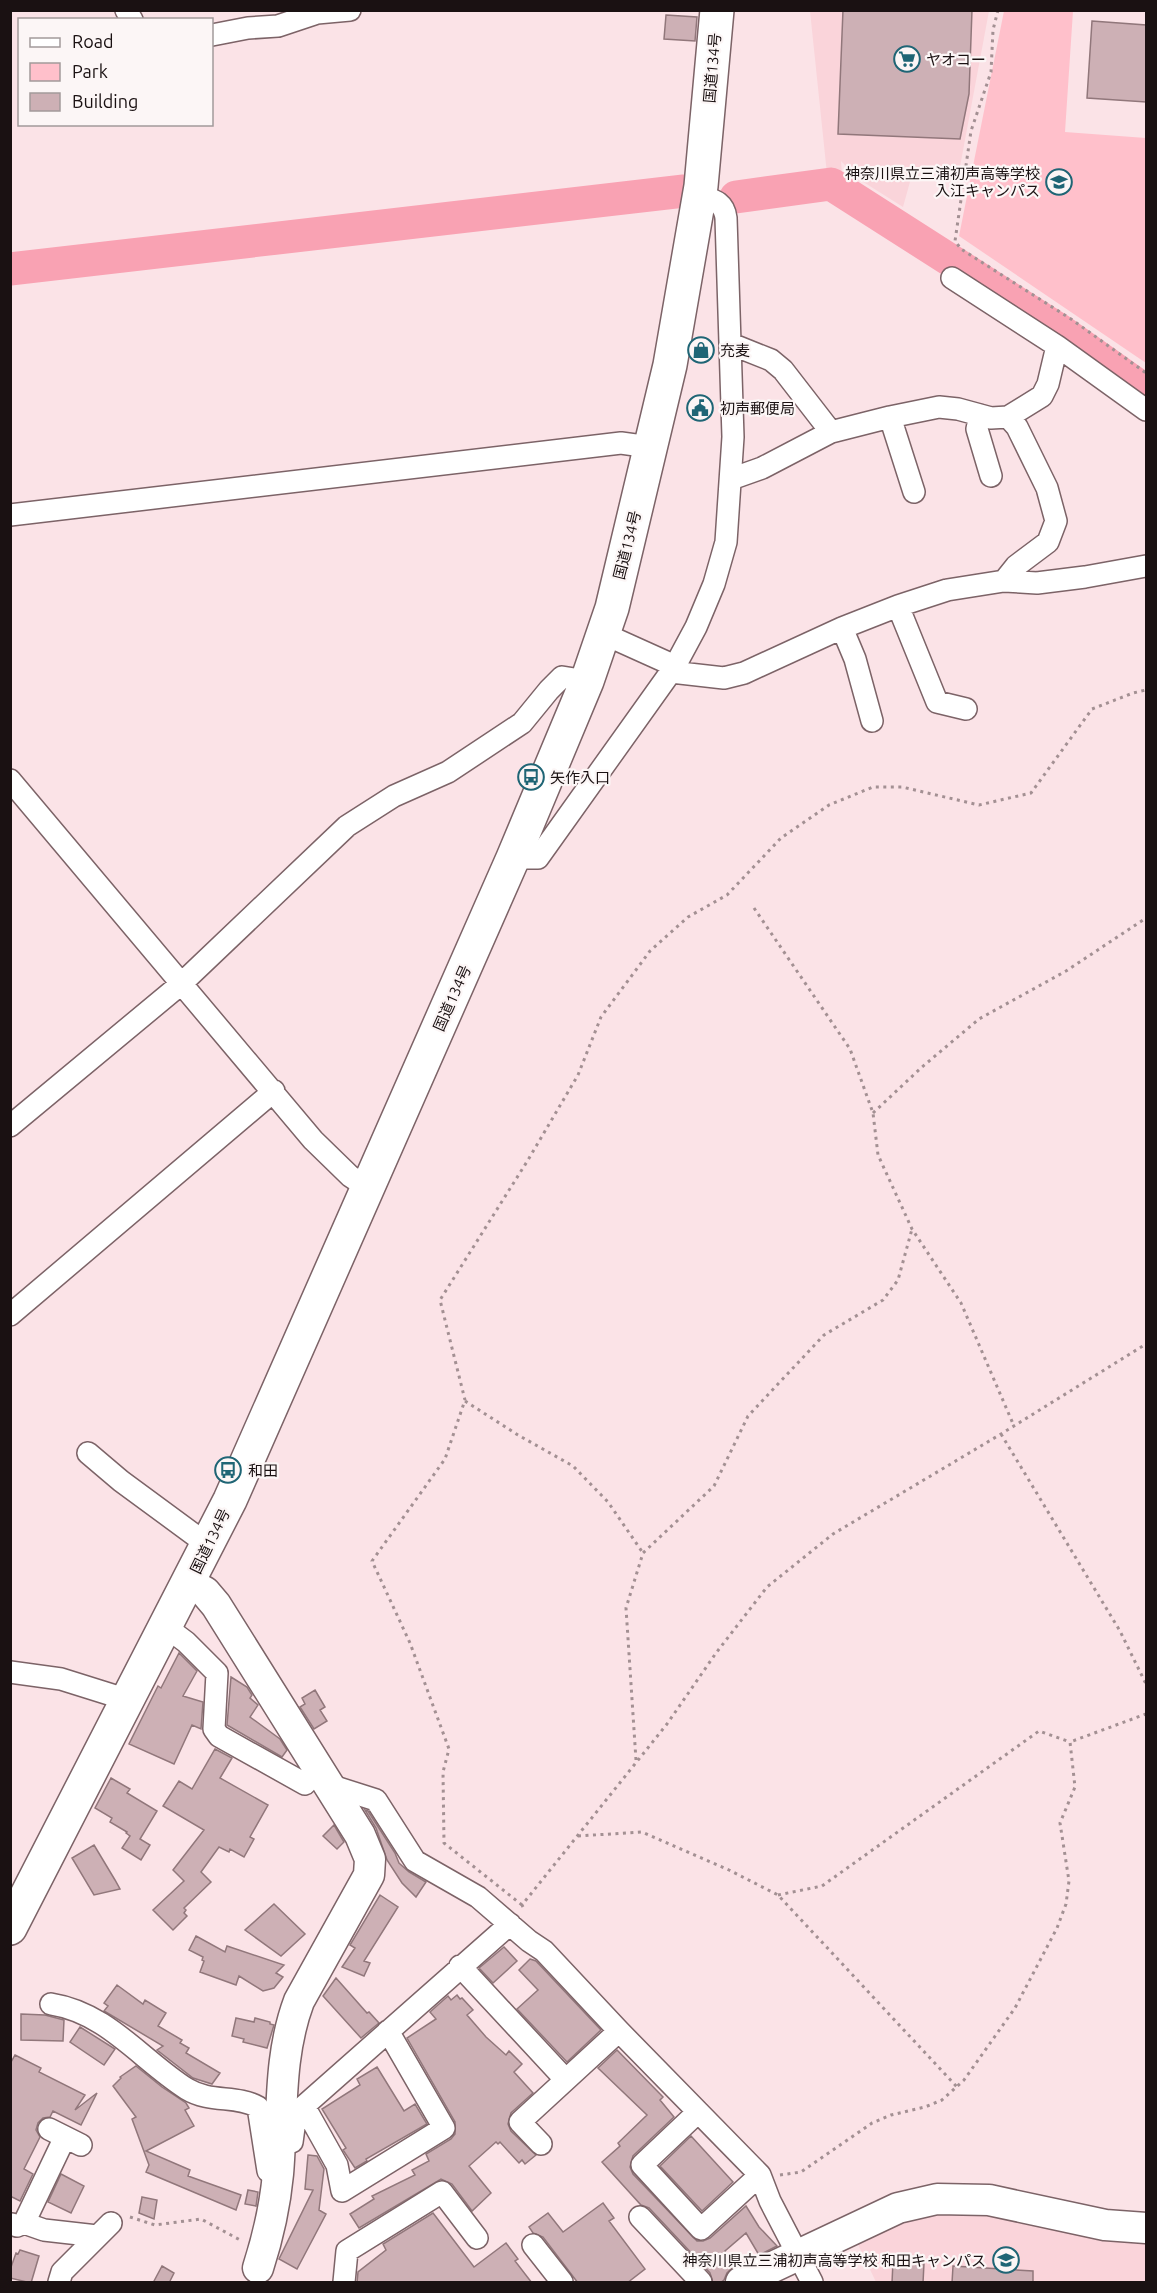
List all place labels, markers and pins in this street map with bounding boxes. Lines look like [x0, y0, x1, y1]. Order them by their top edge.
supermarket icon: ヤオコー [892, 44, 922, 74]
place label: ヤオコー [926, 51, 986, 68]
place label: 神奈川県立三浦初声高等学校 入江キャンパス [845, 165, 1040, 199]
school or university icon: 神奈川県立三浦初声高等学校 入江キャンパス [1044, 167, 1074, 197]
shop icon: 充麦 [686, 335, 716, 365]
place label: 充麦 [720, 342, 750, 359]
public building icon: 初声郵便局 [685, 393, 715, 423]
place label: 初声郵便局 [720, 400, 795, 417]
bus stop icon: 矢作入口 [516, 762, 546, 792]
place label: 矢作入口 [550, 769, 610, 786]
bus stop icon: 和田 [213, 1455, 243, 1485]
place label: 和田 [248, 1462, 278, 1479]
school or university icon: 神奈川県立三浦初声高等学校 和田キャンパス [991, 2245, 1021, 2275]
place label: 神奈川県立三浦初声高等学校 和田キャンパス [683, 2252, 986, 2269]

